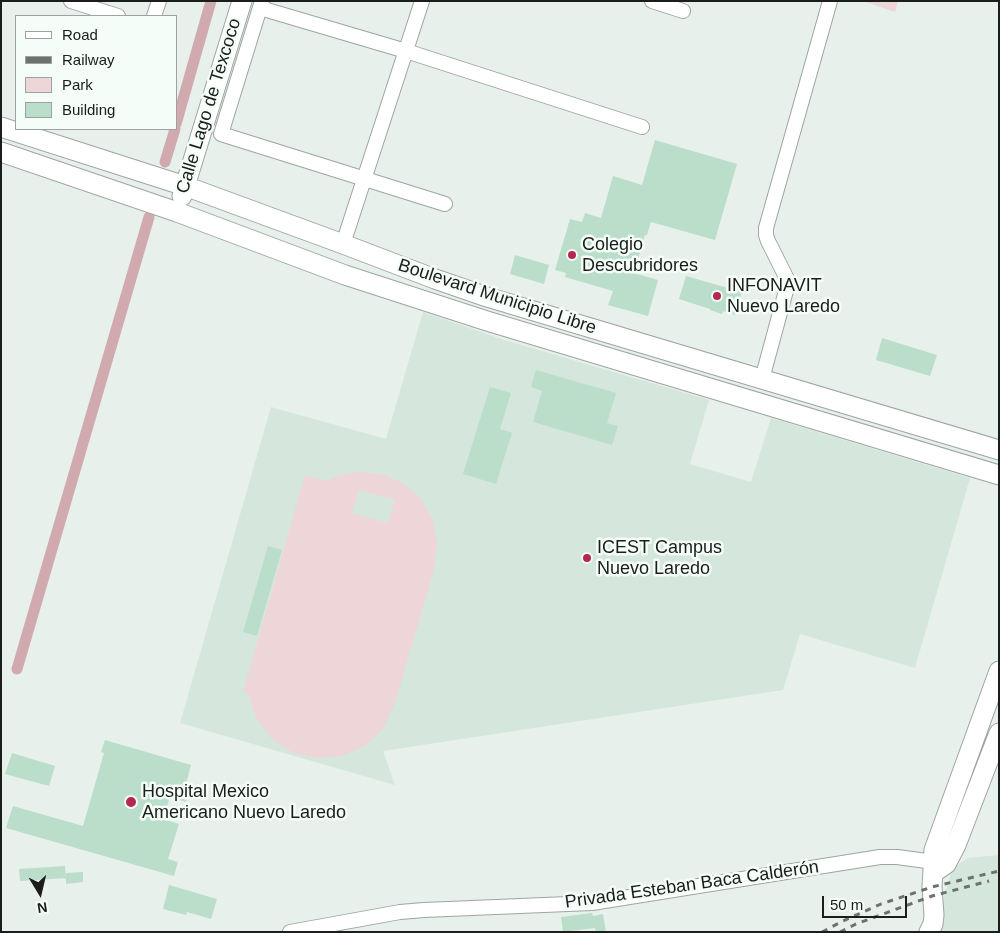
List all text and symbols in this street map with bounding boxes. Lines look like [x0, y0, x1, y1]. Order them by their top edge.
legend [15, 15, 178, 130]
street label: Calle Lago de Texcoco [172, 16, 246, 196]
text: Road [62, 26, 98, 43]
text: Railway [62, 51, 115, 68]
text: Park [62, 76, 93, 93]
text: Building [62, 101, 115, 118]
place label: Colegio Descubridores [582, 234, 698, 276]
marker: Colegio Descubridores [566, 249, 578, 261]
street label: Boulevard Municipio Libre [395, 255, 599, 339]
place label: INFONAVIT Nuevo Laredo [727, 275, 840, 318]
marker: INFONAVIT Nuevo Laredo [711, 290, 723, 302]
place label: ICEST Campus Nuevo Laredo [597, 537, 722, 580]
marker: ICEST Campus Nuevo Laredo [581, 552, 593, 564]
place label: Hospital Mexico Americano Nuevo Laredo [142, 781, 346, 824]
marker: Hospital Mexico Americano Nuevo Laredo [124, 795, 138, 809]
street label: Privada Esteban Baca Calderón [564, 856, 820, 914]
north arrow [15, 868, 65, 918]
scale bar [825, 886, 910, 918]
text: 50 m [830, 896, 863, 913]
text: N [36, 899, 49, 917]

